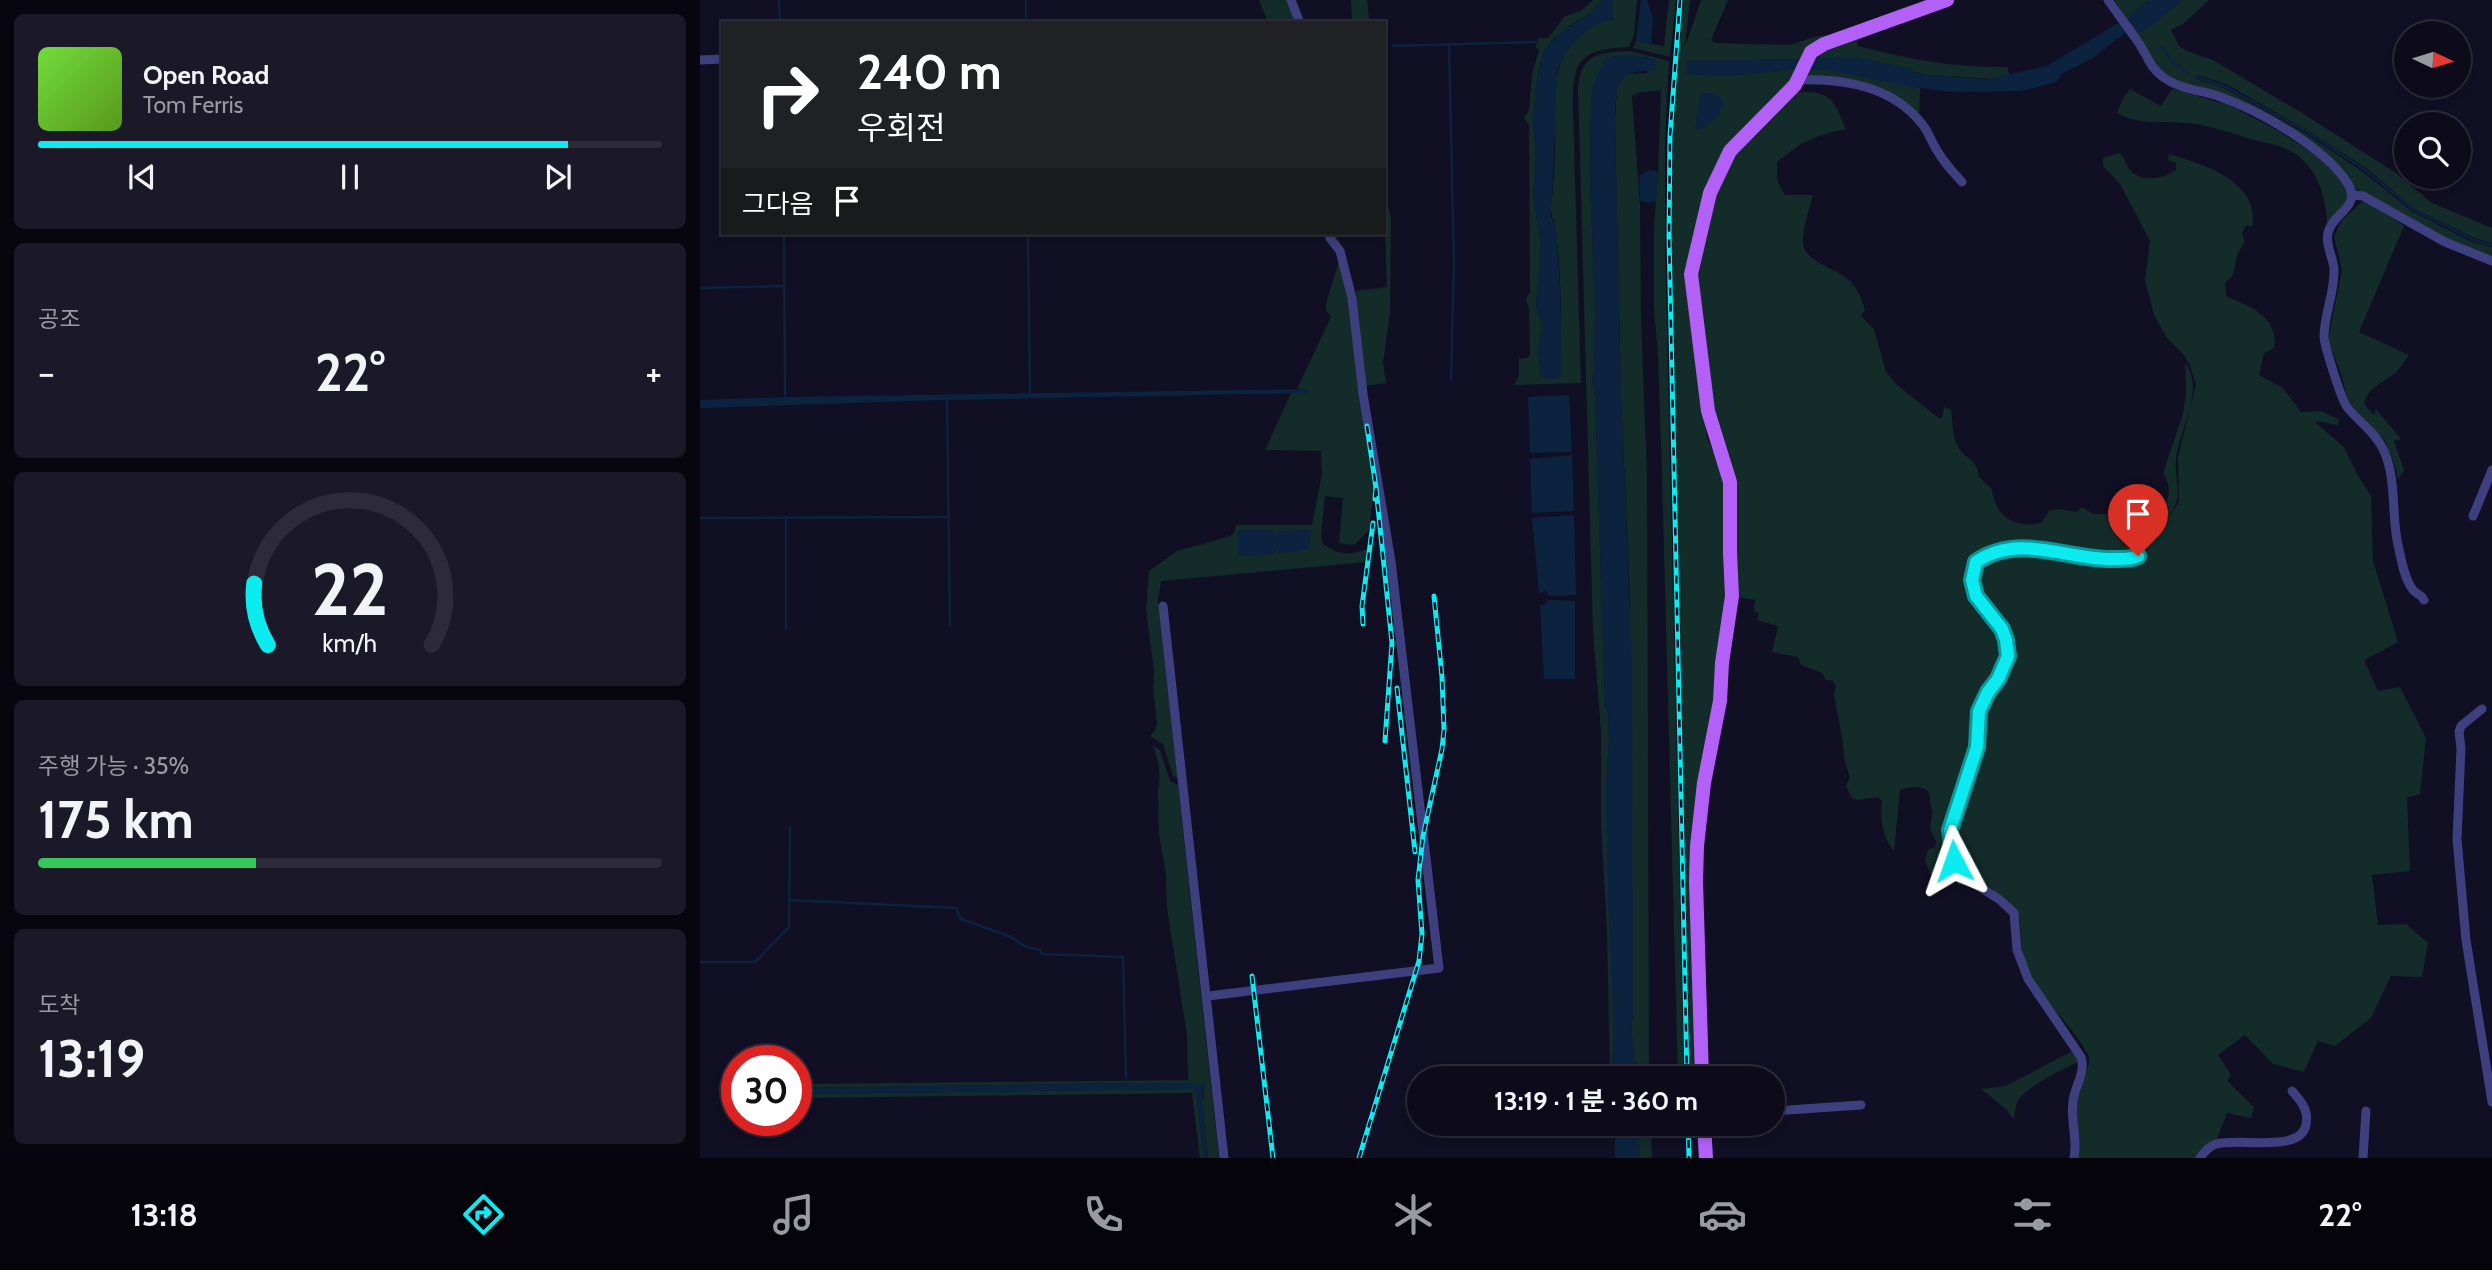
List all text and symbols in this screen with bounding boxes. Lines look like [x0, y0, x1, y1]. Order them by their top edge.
north arrow [2394, 21, 2471, 98]
map controls [2394, 21, 2471, 189]
text: 240 m [857, 42, 1002, 101]
icon: right [742, 49, 833, 140]
text: Open Road [143, 59, 269, 91]
text: Tom Ferris [143, 91, 243, 119]
text: 우회전 [857, 108, 945, 147]
button: search [2394, 112, 2471, 189]
icon: previous [123, 158, 161, 196]
icon: pause [331, 158, 369, 196]
icon: next [539, 158, 577, 196]
icon: arrive [828, 182, 866, 220]
text: 그다음 [742, 188, 814, 220]
text: 공조 [38, 305, 80, 333]
text: 22° [315, 341, 385, 404]
text: − [38, 349, 55, 396]
text: + [645, 349, 662, 396]
pin [2108, 484, 2168, 556]
icon: arrive [2119, 495, 2157, 533]
text: 22 [311, 545, 389, 633]
text: km/h [323, 628, 377, 658]
text: 주행 가능 · 35% [38, 752, 189, 780]
text: 175 km [38, 788, 194, 851]
position arrow [1917, 824, 1991, 898]
text: 도착 [38, 991, 80, 1019]
text: 13:19 [38, 1027, 145, 1090]
speed limit sign: 30 [721, 1045, 812, 1136]
text: 13:19 · 1 분 · 360 m [1494, 1085, 1698, 1117]
icon: directions [459, 1190, 508, 1239]
icon: music [769, 1190, 818, 1239]
icon: phone [1079, 1190, 1128, 1239]
icon: climate [1389, 1190, 1438, 1239]
icon: car [1698, 1190, 1747, 1239]
icon: filters [2008, 1190, 2057, 1239]
text: 13:18 [130, 1195, 198, 1234]
text: 22° [2318, 1195, 2361, 1234]

